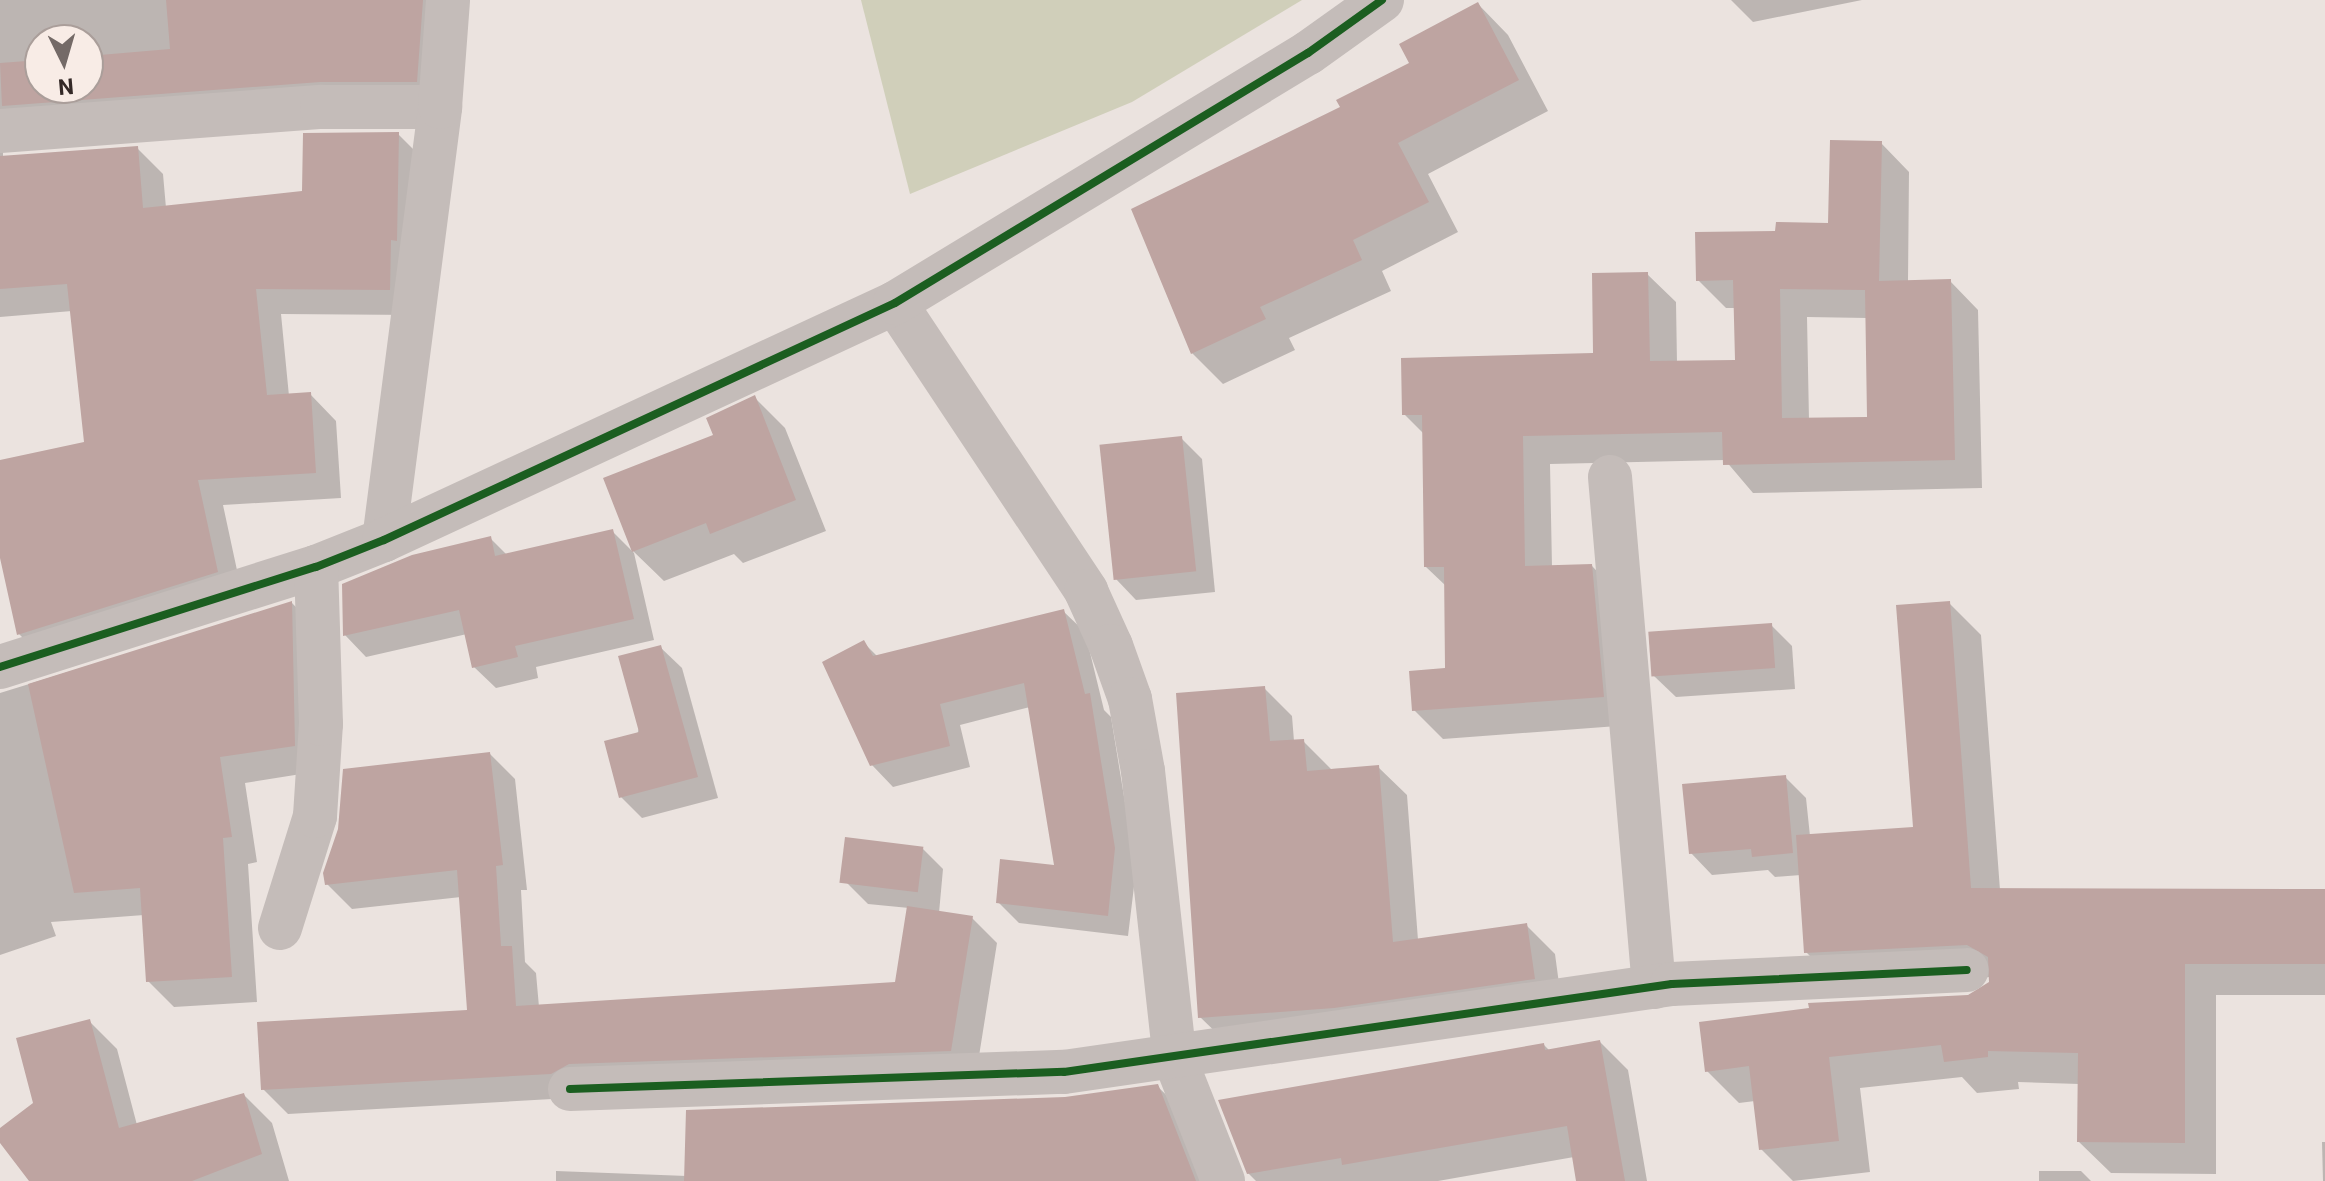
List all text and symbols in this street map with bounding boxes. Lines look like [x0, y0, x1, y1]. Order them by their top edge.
north arrow [24, 24, 104, 104]
text: N [57, 73, 75, 100]

